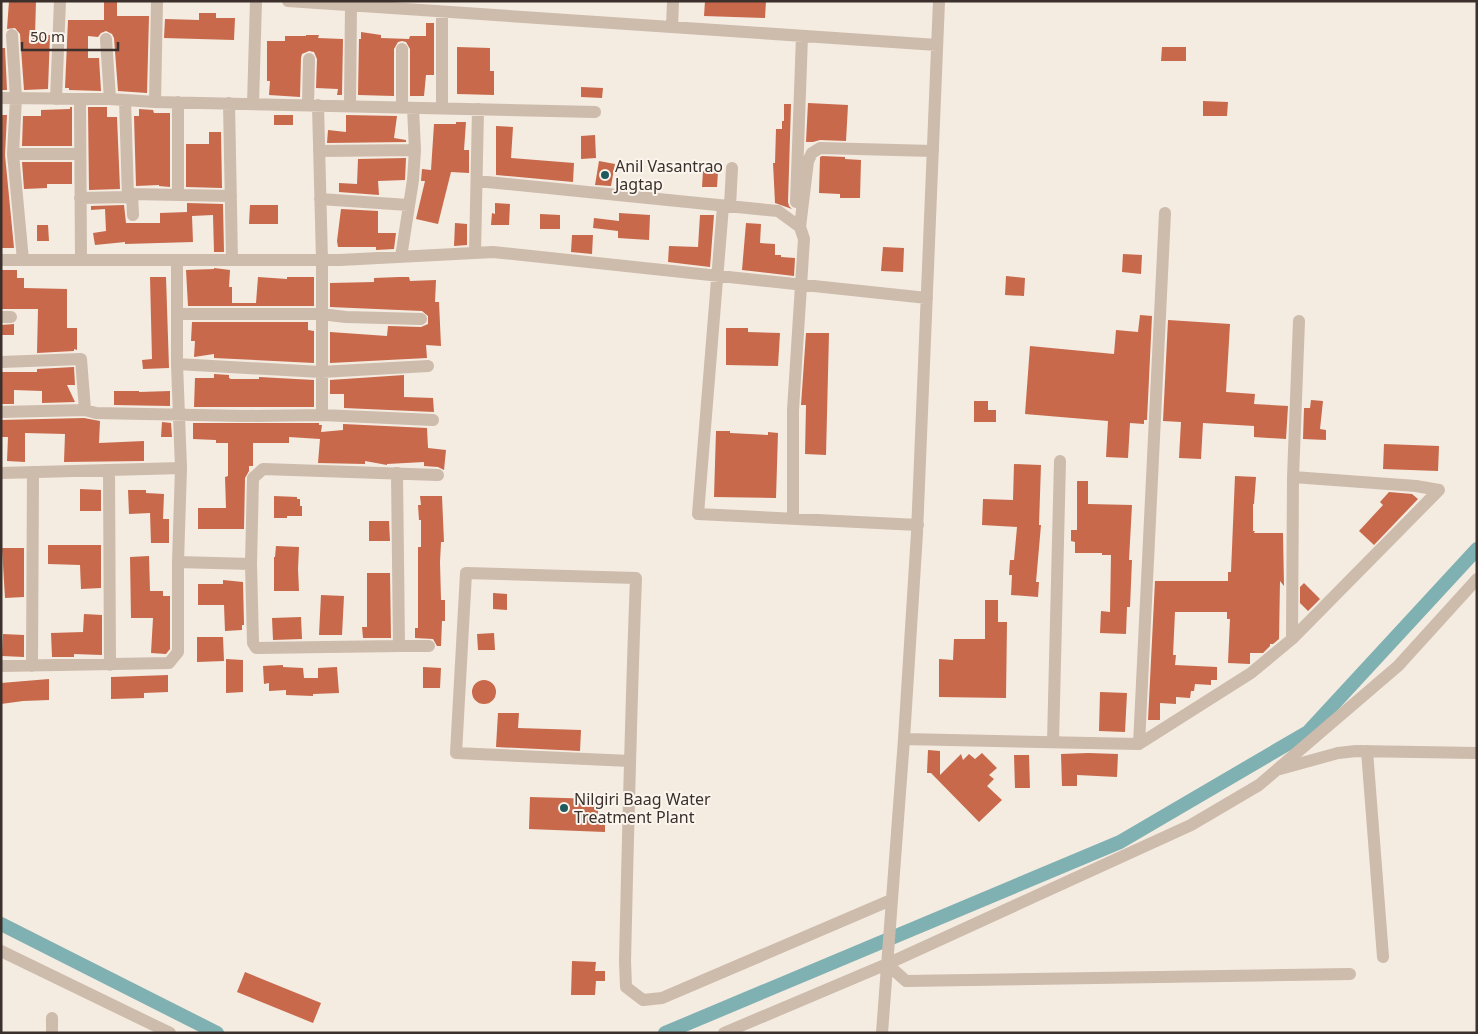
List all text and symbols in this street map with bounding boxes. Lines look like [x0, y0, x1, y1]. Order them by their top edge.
scale bar [22, 20, 119, 52]
text: 50 m [30, 26, 65, 46]
place label: Anil Vasantrao Jagtap [613, 155, 723, 195]
marker: Anil Vasantrao Jagtap [599, 169, 611, 181]
place label: Nilgiri Baag Water Treatment Plant [574, 788, 711, 828]
marker: Nilgiri Baag Water Treatment Plant [558, 802, 570, 814]

